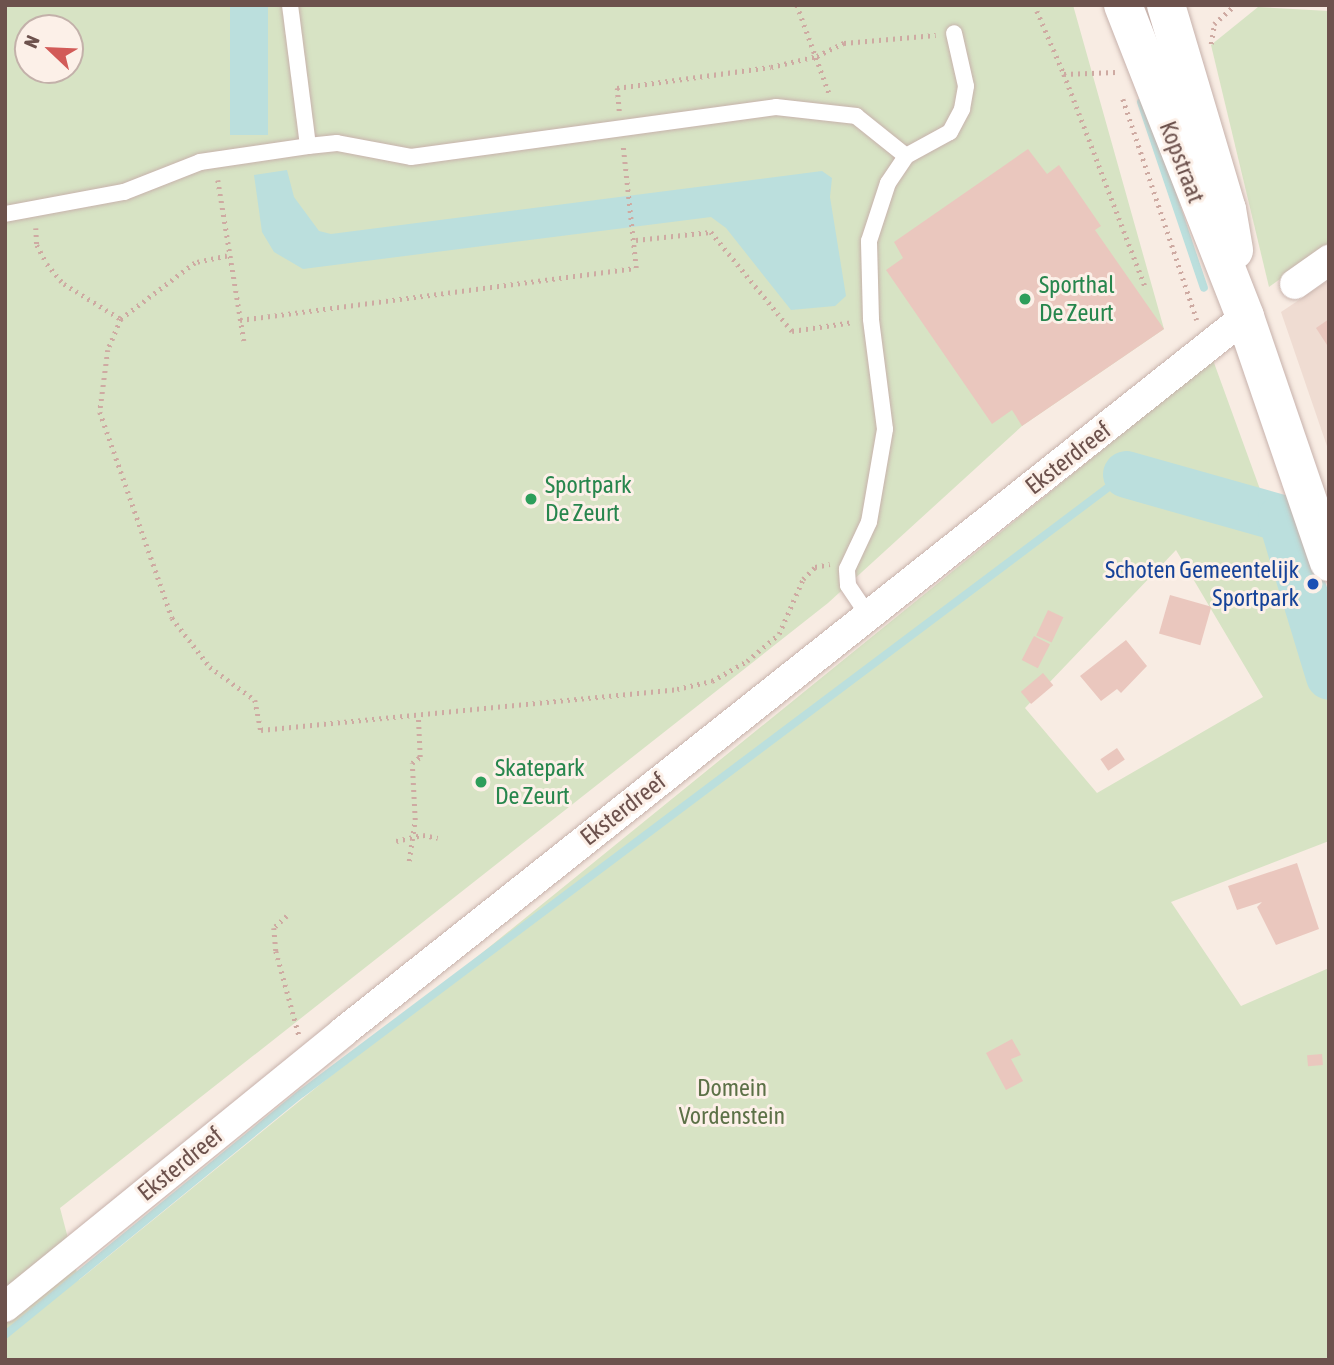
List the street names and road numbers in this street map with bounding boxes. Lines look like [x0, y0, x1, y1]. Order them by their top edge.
street label: Kopstraat [1153, 117, 1211, 207]
street label: Eksterdreef [1019, 416, 1117, 500]
street label: Eksterdreef [574, 767, 672, 851]
street label: Eksterdreef [132, 1121, 228, 1207]

